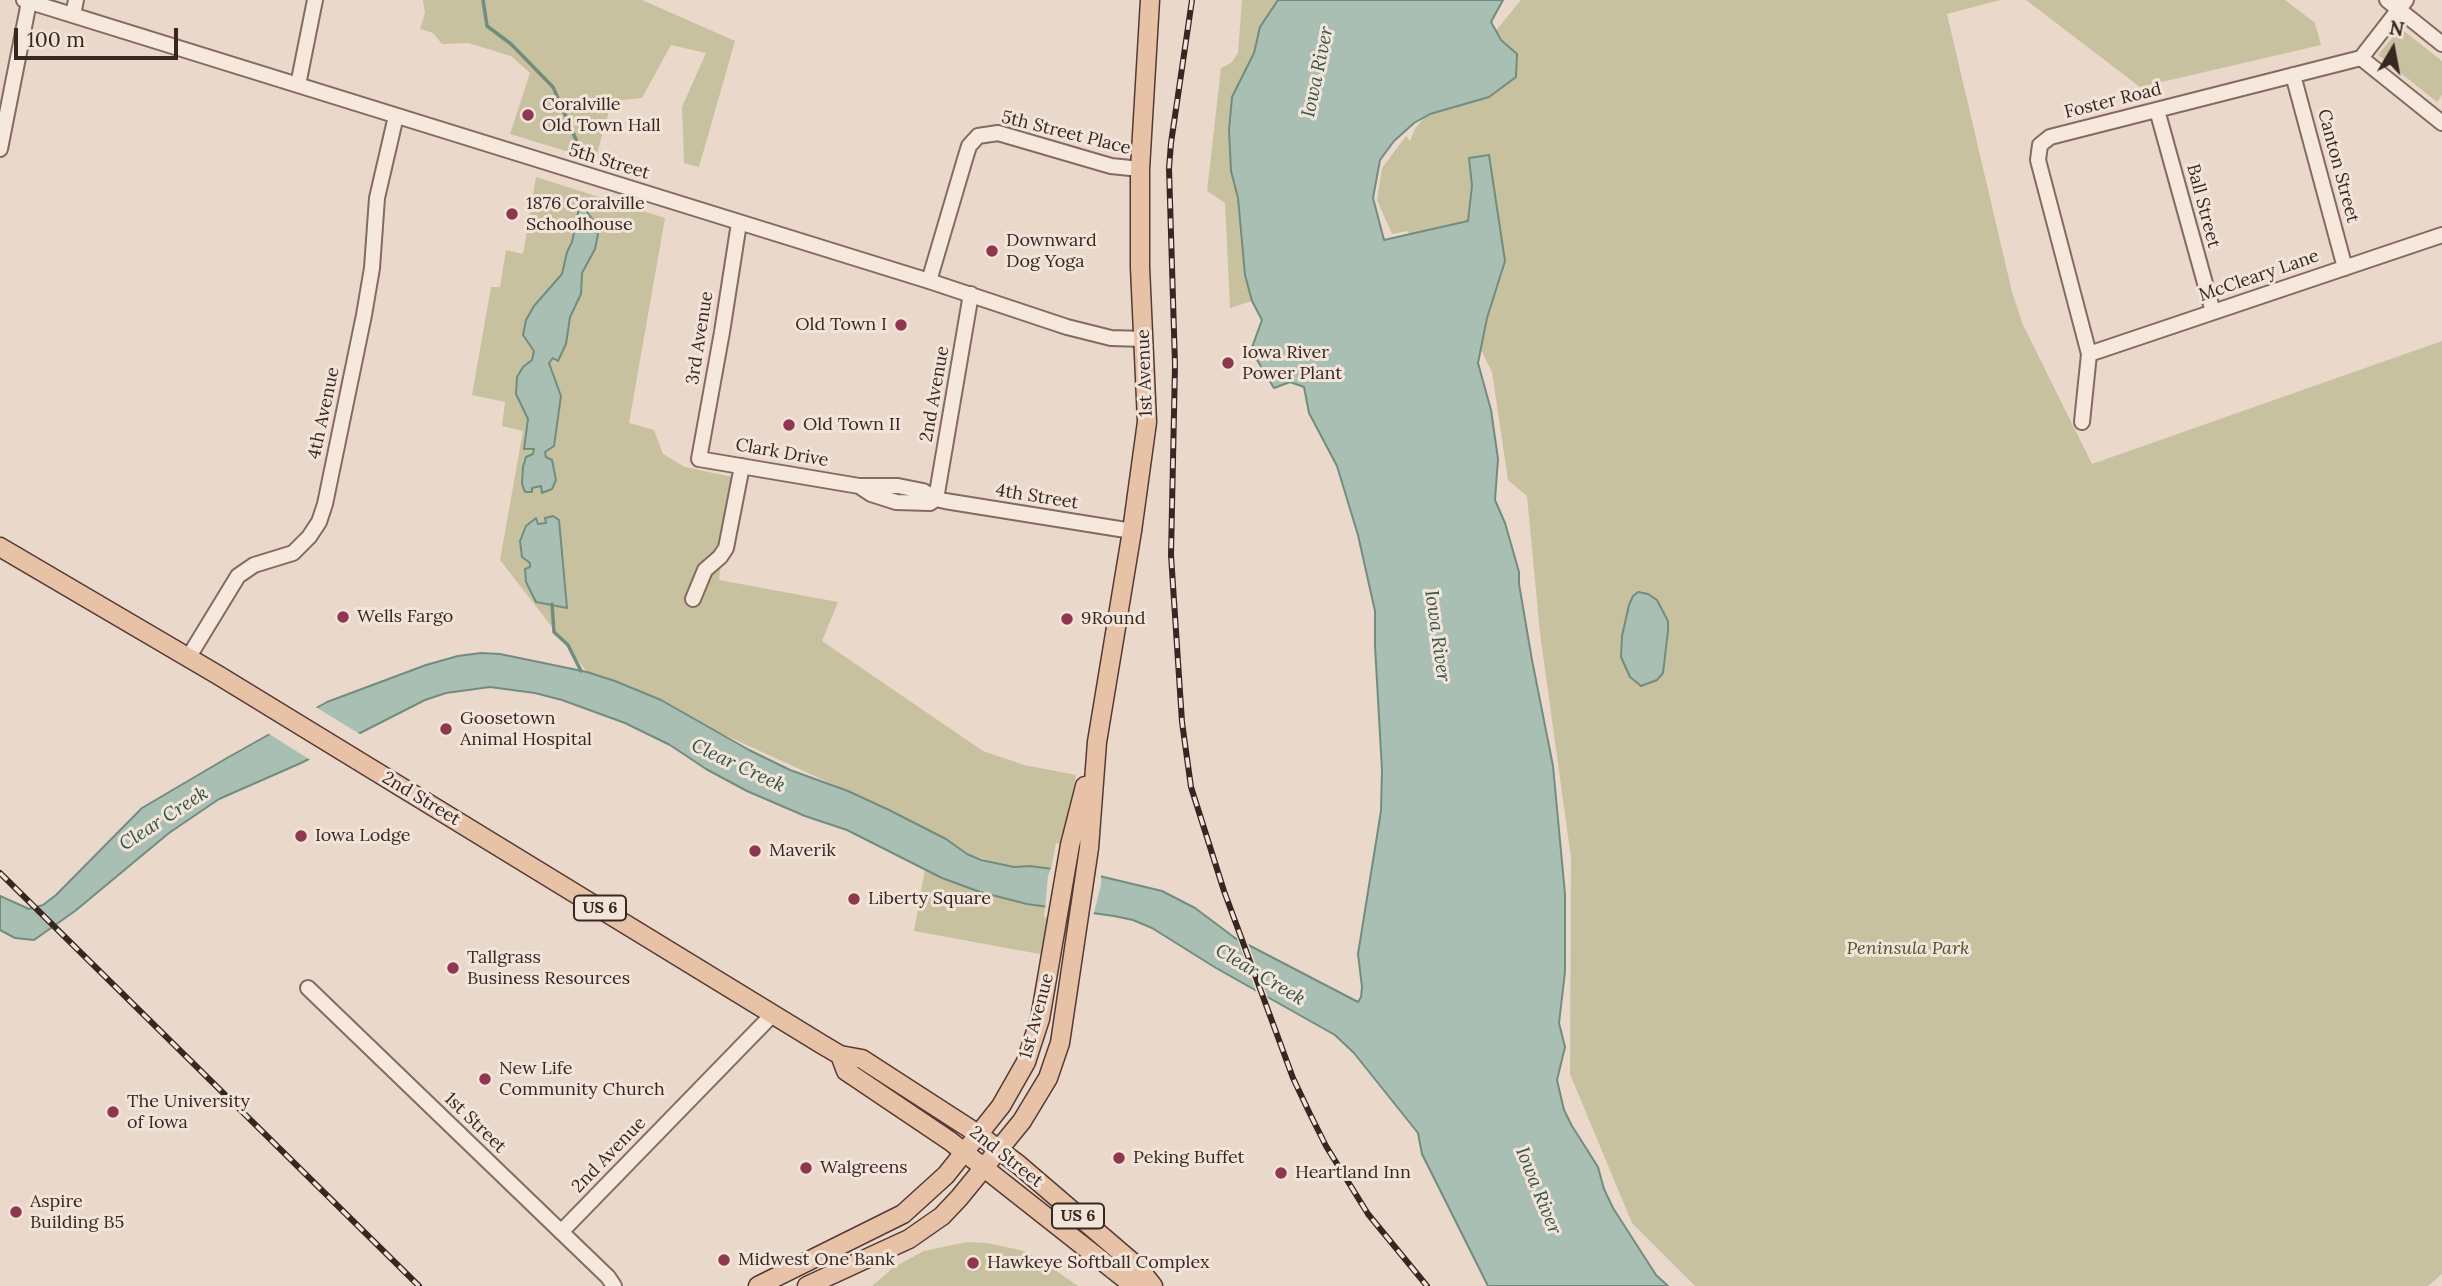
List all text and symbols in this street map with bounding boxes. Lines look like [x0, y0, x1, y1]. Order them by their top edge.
scale bar [18, 14, 182, 58]
north arrow [2358, 14, 2428, 84]
text: N [2387, 15, 2406, 41]
water label: Iowa River [1297, 25, 1339, 119]
text: 100 m [27, 26, 85, 53]
street label: Foster Road [2062, 78, 2164, 124]
place label: Coralville Old Town Hall [542, 94, 661, 136]
marker: Coralville Old Town Hall [520, 107, 536, 123]
street label: 5th Street Place [999, 107, 1133, 159]
street label: Canton Street [2312, 107, 2364, 225]
street label: 5th Street [566, 139, 652, 185]
street label: Ball Street [2181, 162, 2225, 250]
place label: 1876 Coralville Schoolhouse [526, 193, 645, 235]
marker: 1876 Coralville Schoolhouse [504, 206, 520, 222]
place label: Downward Dog Yoga [1006, 230, 1097, 272]
marker: Downward Dog Yoga [984, 243, 1000, 259]
street label: McCleary Lane [2196, 245, 2322, 307]
street label: 3rd Avenue [682, 290, 718, 386]
place label: Old Town I [795, 314, 887, 336]
marker: Old Town I [893, 317, 909, 333]
street label: 1st Avenue [1133, 329, 1157, 417]
place label: Iowa River Power Plant [1242, 342, 1342, 384]
street label: 2nd Avenue [916, 344, 954, 444]
marker: Iowa River Power Plant [1220, 355, 1236, 371]
street label: 4th Avenue [304, 365, 344, 461]
place label: Old Town II [803, 414, 901, 436]
marker: Old Town II [781, 417, 797, 433]
street label: Clark Drive [734, 434, 830, 472]
street label: 4th Street [994, 480, 1080, 514]
water label: Iowa River [1419, 589, 1455, 683]
place label: Wells Fargo [357, 606, 453, 628]
place label: 9Round [1081, 608, 1146, 630]
marker: Wells Fargo [335, 609, 351, 625]
marker: 9Round [1059, 611, 1075, 627]
place label: Goosetown Animal Hospital [460, 708, 592, 750]
marker: Goosetown Animal Hospital [438, 721, 454, 737]
water label: Clear Creek [687, 734, 789, 798]
street label: 2nd Street [378, 767, 464, 831]
water label: Clear Creek [115, 782, 213, 856]
place label: Iowa Lodge [315, 825, 411, 847]
marker: Iowa Lodge [293, 828, 309, 844]
place label: Maverik [769, 840, 836, 862]
marker: Maverik [747, 843, 763, 859]
place label: Liberty Square [868, 888, 991, 910]
marker: Liberty Square [846, 891, 862, 907]
road number: US 6 [574, 896, 626, 920]
park label: Peninsula Park [1847, 938, 1969, 960]
water label: Clear Creek [1211, 939, 1309, 1011]
place label: Tallgrass Business Resources [467, 947, 630, 990]
marker: Tallgrass Business Resources [445, 960, 461, 976]
street label: 1st Avenue [1015, 971, 1059, 1061]
place label: New Life Community Church [499, 1058, 665, 1100]
marker: New Life Community Church [477, 1071, 493, 1087]
street label: 1st Street [440, 1088, 510, 1158]
place label: The University of Iowa [127, 1091, 250, 1134]
marker: The University of Iowa [105, 1104, 121, 1120]
street label: 2nd Avenue [567, 1113, 651, 1197]
street label: 2nd Street [965, 1122, 1047, 1192]
water label: Iowa River [1510, 1144, 1566, 1238]
place label: Peking Buffet [1133, 1147, 1244, 1169]
marker: Peking Buffet [1111, 1150, 1127, 1166]
place label: Walgreens [820, 1157, 908, 1179]
marker: Walgreens [798, 1160, 814, 1176]
place label: Heartland Inn [1295, 1162, 1411, 1184]
marker: Heartland Inn [1273, 1165, 1289, 1181]
place label: Aspire Building B5 [30, 1191, 124, 1234]
marker: Aspire Building B5 [8, 1204, 24, 1220]
road number: US 6 [1052, 1204, 1104, 1228]
place label: Midwest One Bank [738, 1249, 895, 1271]
marker: Midwest One Bank [716, 1252, 732, 1268]
place label: Hawkeye Softball Complex [987, 1252, 1210, 1274]
marker: Hawkeye Softball Complex [965, 1255, 981, 1271]

